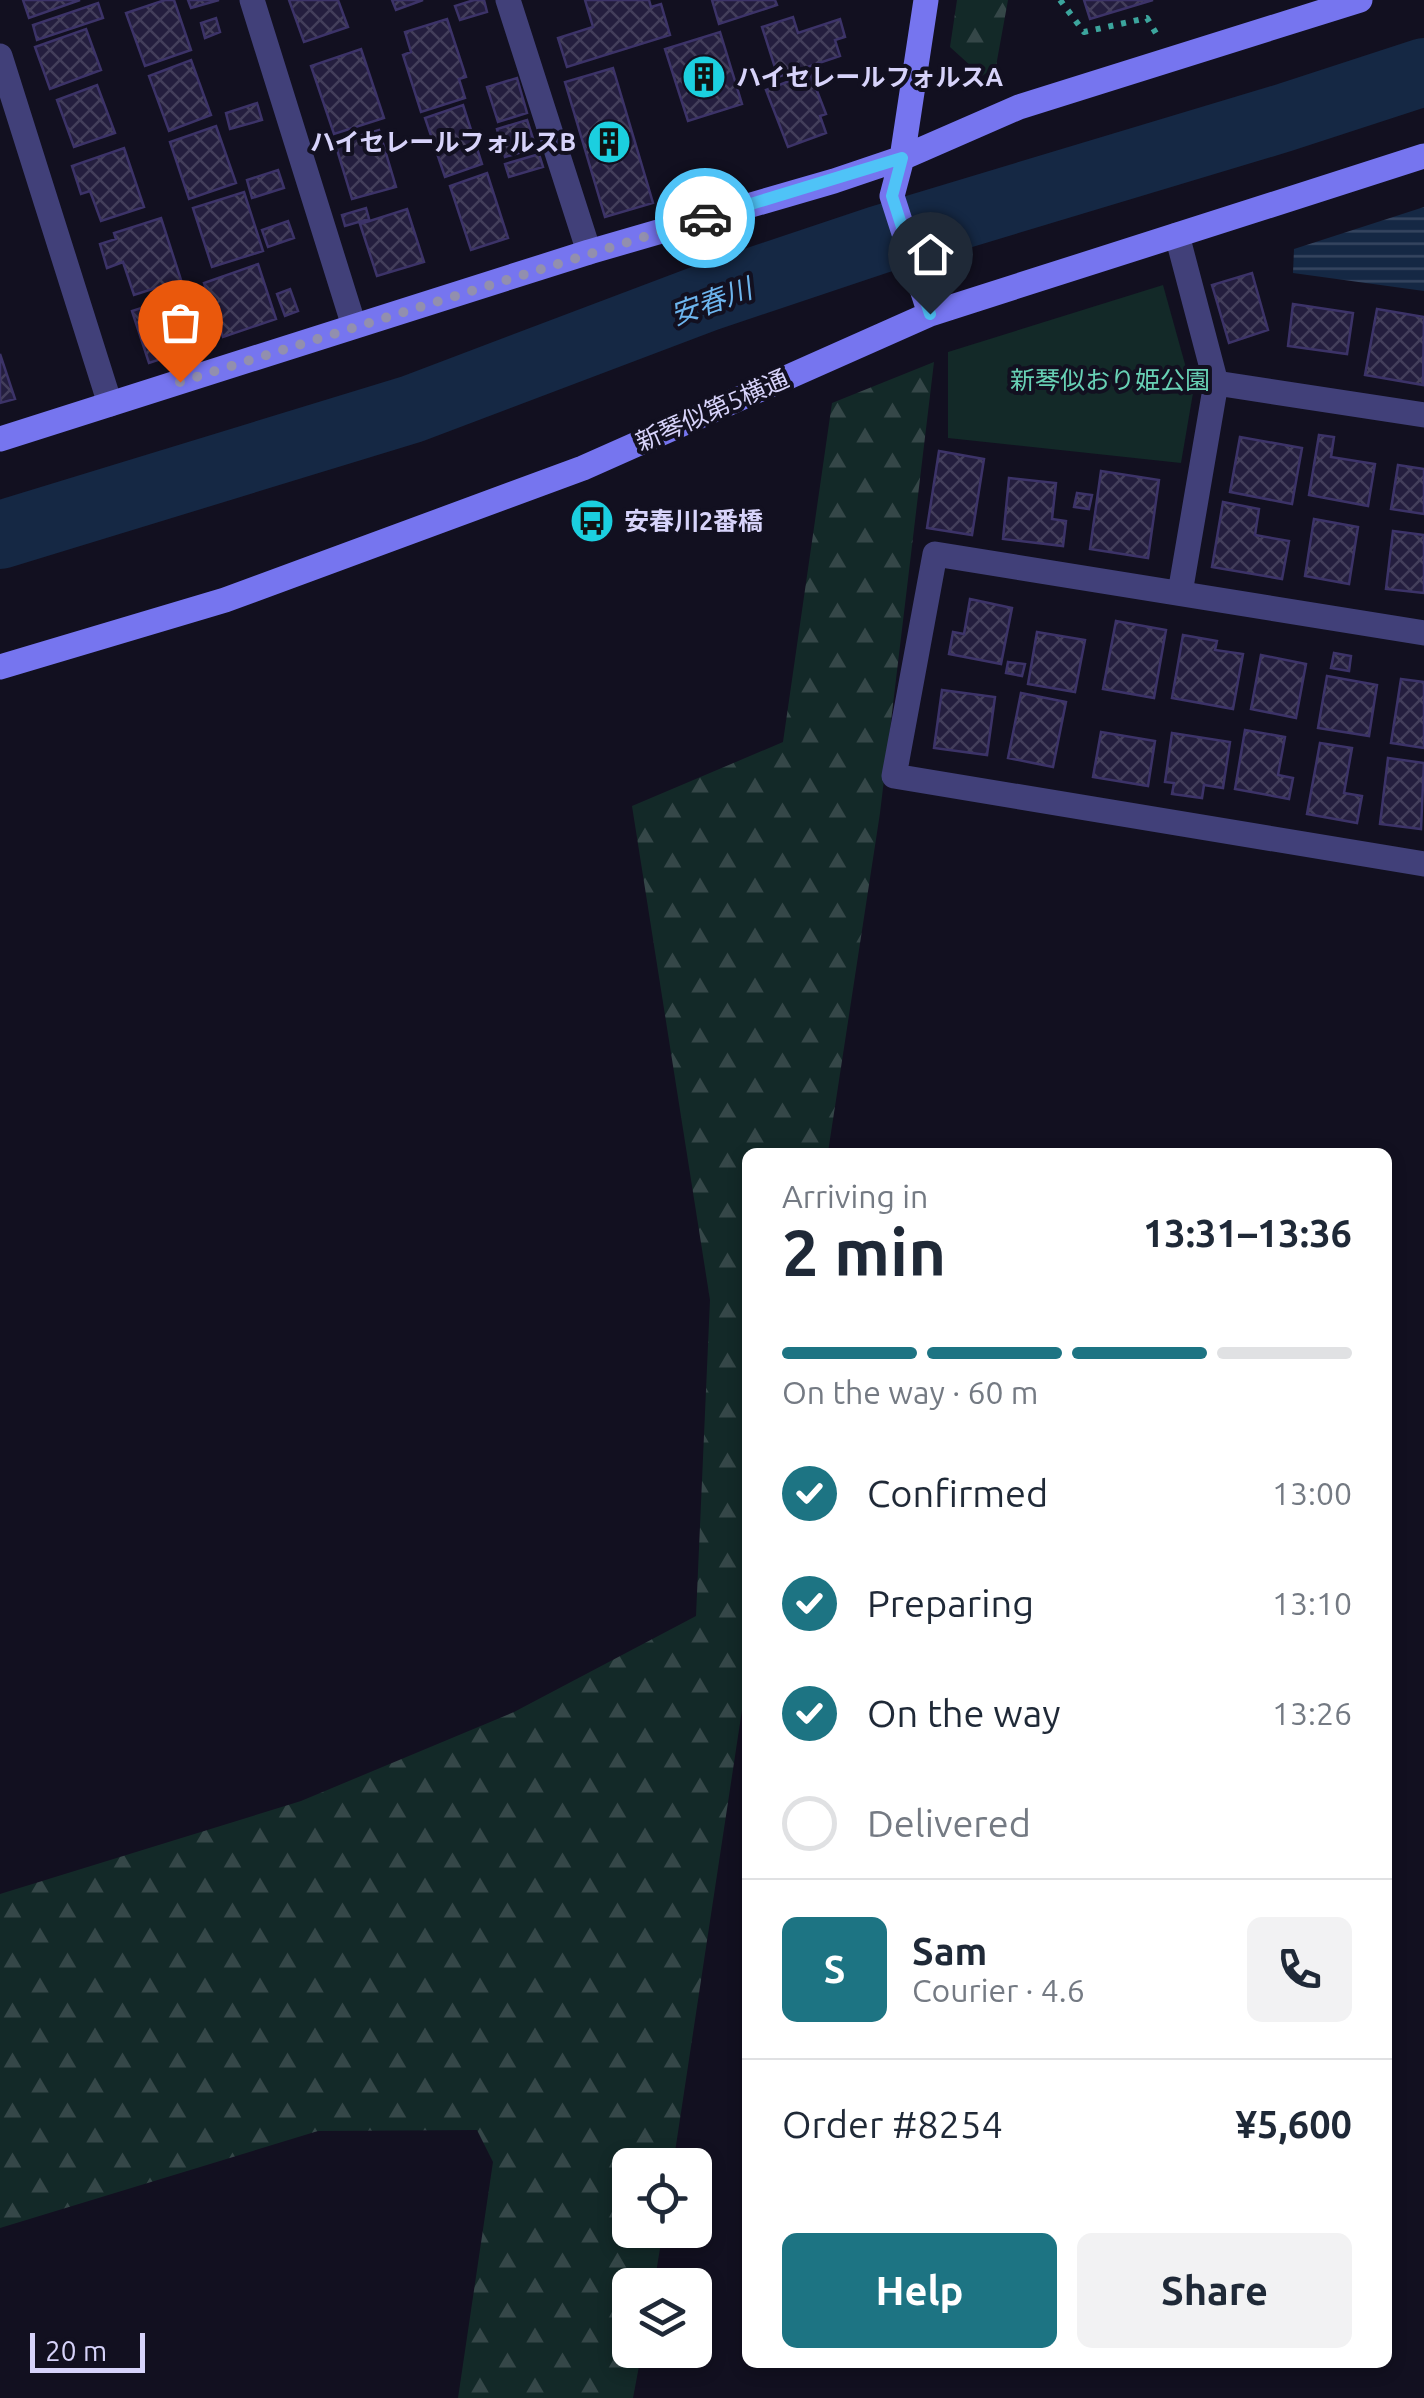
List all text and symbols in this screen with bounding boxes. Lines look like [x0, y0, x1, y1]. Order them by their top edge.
building icon: ハイセレールフォルスA [681, 54, 727, 100]
place label: ハイセレールフォルスA [736, 63, 1004, 91]
building icon: ハイセレールフォルスB [586, 119, 632, 165]
place label: ハイセレールフォルスB [310, 128, 576, 156]
courier [655, 168, 755, 268]
icon: car [678, 191, 733, 246]
pin [888, 212, 973, 315]
icon: home [903, 227, 958, 282]
water label: 安春川 [666, 271, 759, 330]
pin [138, 280, 223, 383]
icon: bag [153, 295, 208, 350]
street label: 新琴似第5横通 [631, 364, 793, 456]
park label: 新琴似おり姫公園 [1010, 366, 1210, 394]
bus stop icon: 安春川2番橋 [569, 498, 615, 544]
place label: 安春川2番橋 [624, 507, 763, 535]
text: Arriving in [782, 1178, 928, 1214]
text: 13:31–13:36 [1143, 1212, 1352, 1254]
text: 2 min [782, 1215, 946, 1288]
text: On the way · 60 m [782, 1374, 1038, 1410]
icon: check [782, 1466, 837, 1521]
text: Confirmed [867, 1472, 1048, 1514]
text: 13:00 [1272, 1475, 1352, 1511]
icon: check [782, 1576, 837, 1631]
text: Preparing [867, 1582, 1034, 1624]
text: 13:10 [1272, 1585, 1352, 1621]
icon: check [782, 1686, 837, 1741]
text: On the way [867, 1692, 1060, 1734]
text: 13:26 [1272, 1695, 1352, 1731]
text: Delivered [867, 1802, 1031, 1844]
button: phone [1247, 1917, 1352, 2022]
text: Sam [912, 1930, 987, 1972]
text: S [824, 1948, 845, 1990]
text: Courier · 4.6 [912, 1972, 1085, 2008]
text: Order #8254 [782, 2103, 1003, 2145]
text: ¥5,600 [1235, 2103, 1352, 2145]
map controls [612, 2148, 712, 2368]
button: locate [612, 2148, 712, 2248]
button: Help [782, 2233, 1057, 2348]
button: Share [1077, 2233, 1352, 2348]
button: layers [612, 2268, 712, 2368]
scale bar [30, 2328, 145, 2372]
text: 20 m [45, 2335, 107, 2366]

